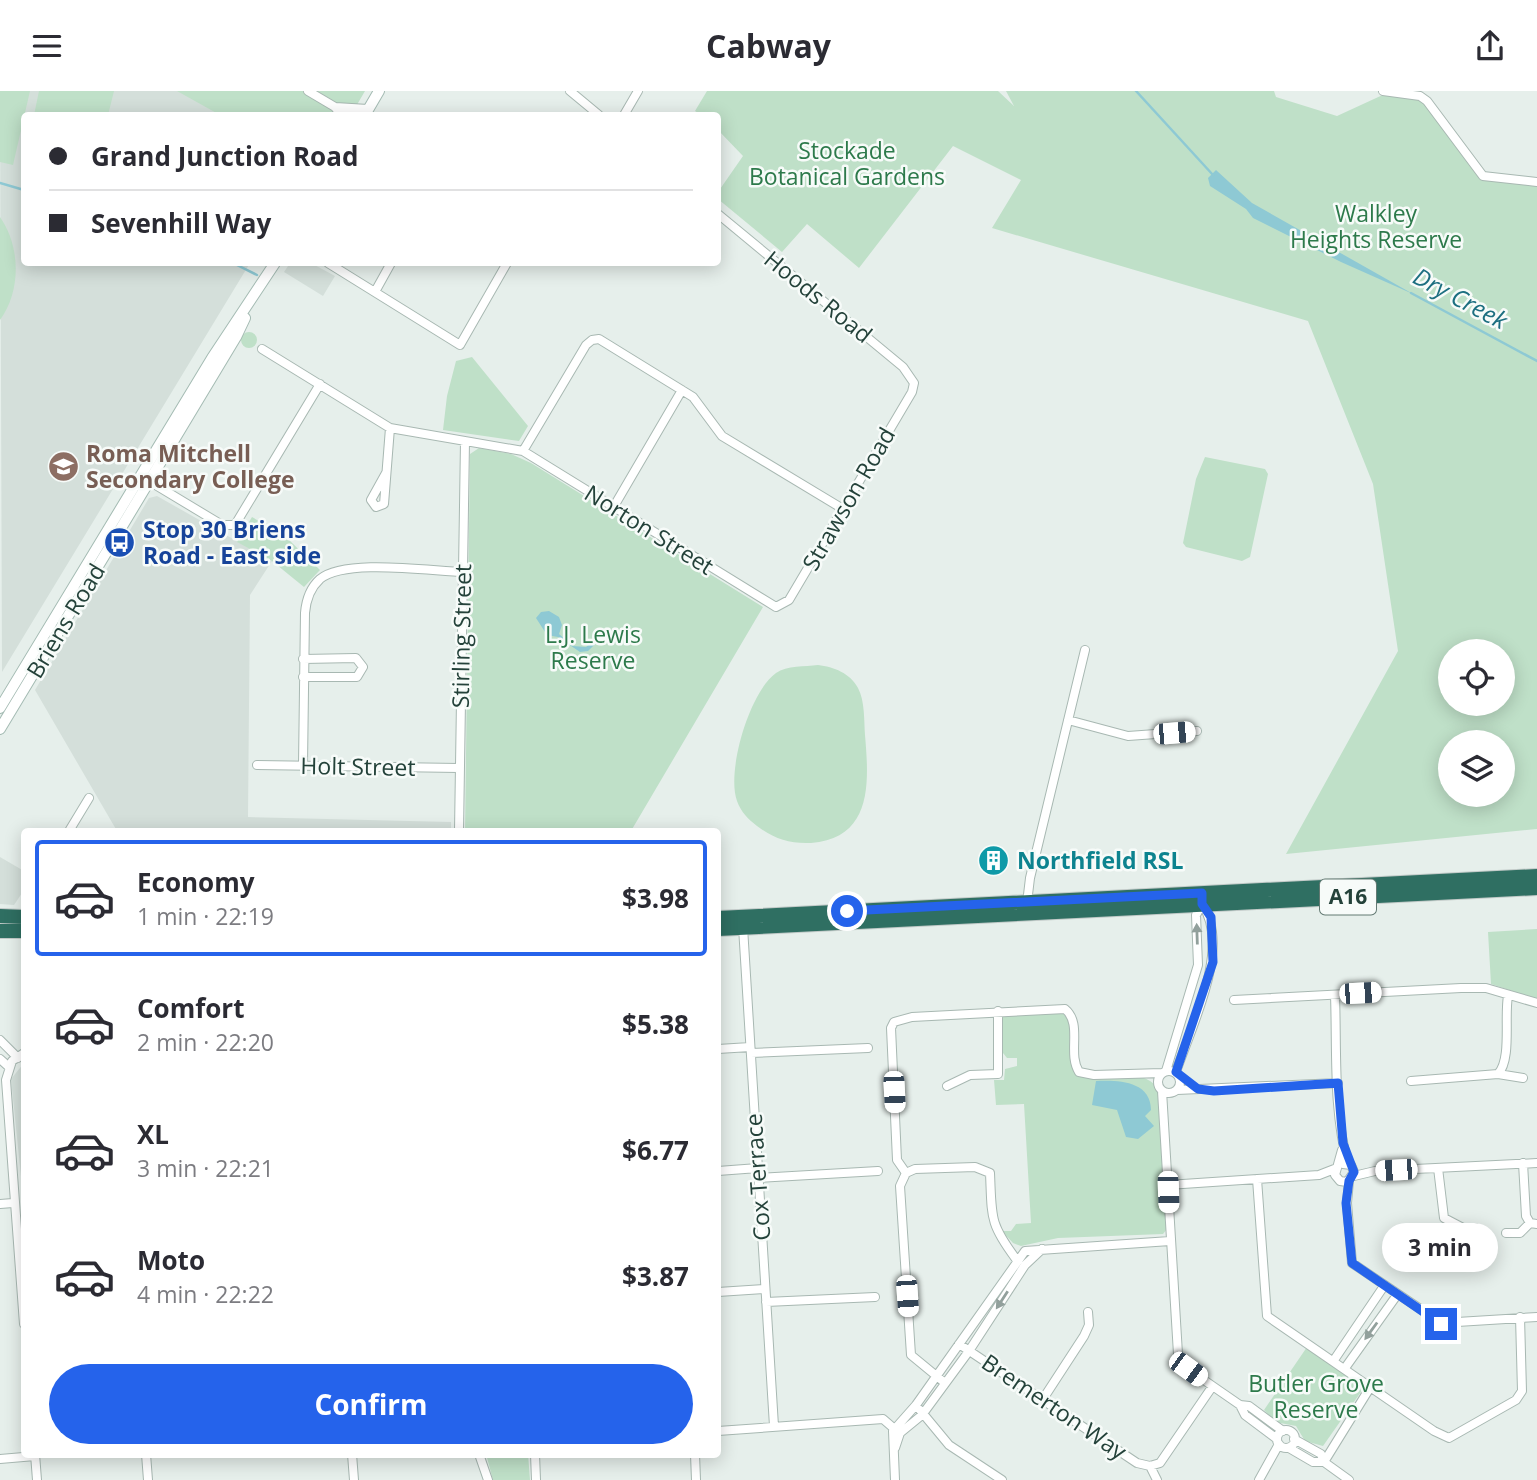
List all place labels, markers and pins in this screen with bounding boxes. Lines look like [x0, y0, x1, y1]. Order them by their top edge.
place label: Roma Mitchell Secondary College [86, 437, 295, 495]
school or university icon: Roma Mitchell Secondary College [46, 450, 80, 484]
place label: Stop 30 Briens Road - East side [143, 513, 321, 571]
bus stop icon: Stop 30 Briens Road - East side [103, 526, 137, 560]
building icon: Northfield RSL [977, 844, 1011, 878]
place label: Northfield RSL [1017, 844, 1183, 876]

